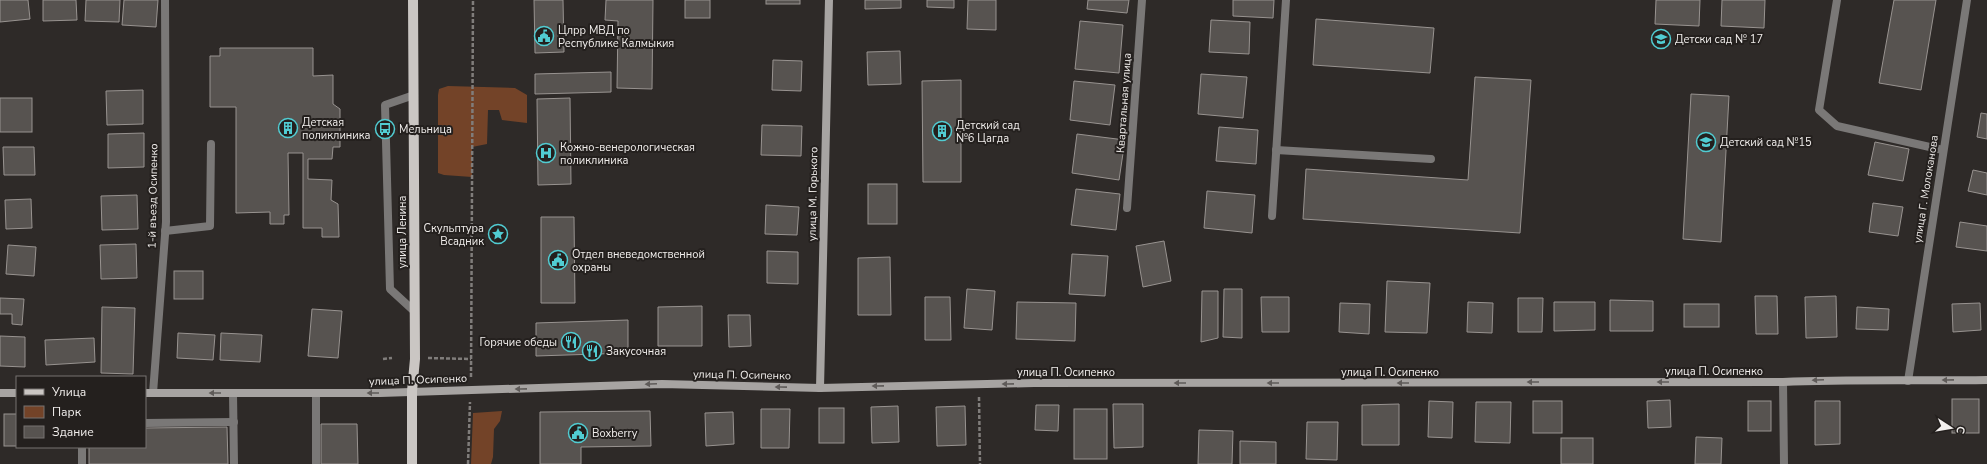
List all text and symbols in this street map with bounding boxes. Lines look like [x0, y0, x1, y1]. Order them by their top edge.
place label: Цлрр МВД по Республике Калмыкия [558, 23, 674, 51]
public building icon: Цлрр МВД по Республике Калмыкия [533, 25, 555, 47]
school or university icon: Детски сад № 17 [1650, 28, 1672, 50]
place label: Детски сад № 17 [1675, 32, 1763, 47]
street label: Квартальная улица [1113, 52, 1135, 154]
place label: Детская поликлиника [302, 115, 370, 143]
building icon: Детская поликлиника [277, 117, 299, 139]
bus stop icon: Мельница [374, 118, 396, 140]
place label: Детский сад №6 Цагда [956, 118, 1020, 146]
building icon: Детский сад №6 Цагда [931, 120, 953, 142]
place label: Мельница [399, 122, 452, 137]
school or university icon: Детский сад №15 [1695, 131, 1717, 153]
street label: улица Г. Молоканова [1910, 134, 1942, 244]
place label: Детский сад №15 [1720, 135, 1812, 150]
place label: Кожно-венерологическая поликлиника [560, 140, 695, 168]
hospital icon: Кожно-венерологическая поликлиника [535, 142, 557, 164]
street label: 1-й въезд Осипенко [145, 143, 161, 249]
street label: улица М. Горького [805, 147, 821, 241]
street label: улица Ленина [395, 195, 410, 268]
place label: Скульптура Всадник [424, 221, 484, 249]
place icon: Скульптура Всадник [487, 223, 509, 245]
place label: Отдел вневедомственной охраны [572, 247, 705, 275]
public building icon: Отдел вневедомственной охраны [547, 249, 569, 271]
restaurant icon: Горячие обеды [560, 331, 582, 353]
place label: Горячие обеды [479, 335, 557, 350]
restaurant icon: Закусoчная [581, 340, 603, 362]
place label: Закусoчная [606, 344, 666, 359]
street label: улица П. Осипенко [1665, 364, 1763, 379]
street label: улица П. Осипенко [1017, 365, 1115, 380]
street label: улица П. Осипенко [1341, 365, 1439, 380]
street label: улица П. Осипенко [693, 367, 791, 383]
street label: улица П. Осипенко [369, 371, 467, 389]
legend [16, 376, 146, 448]
one-way arrow [1811, 377, 1824, 383]
one-way arrow [1941, 377, 1954, 383]
one-way arrow [1657, 378, 1669, 385]
one-way arrow [1526, 379, 1539, 385]
one-way arrow [1002, 380, 1014, 387]
one-way arrow [1173, 380, 1186, 386]
one-way arrow [1266, 380, 1279, 386]
one-way arrow [1396, 380, 1409, 386]
one-way arrow [644, 381, 657, 387]
one-way arrow [775, 383, 787, 390]
one-way arrow [872, 383, 884, 390]
text: Улица [51, 384, 86, 400]
one-way arrow [514, 386, 527, 392]
one-way arrow [208, 390, 221, 396]
one-way arrow [366, 390, 379, 396]
text: Парк [52, 404, 82, 420]
north arrow [1931, 408, 1971, 448]
public building icon: Boxberry [567, 422, 589, 444]
text: Здание [52, 424, 94, 440]
text: С [1952, 425, 1968, 436]
place label: Boxberry [592, 426, 638, 441]

